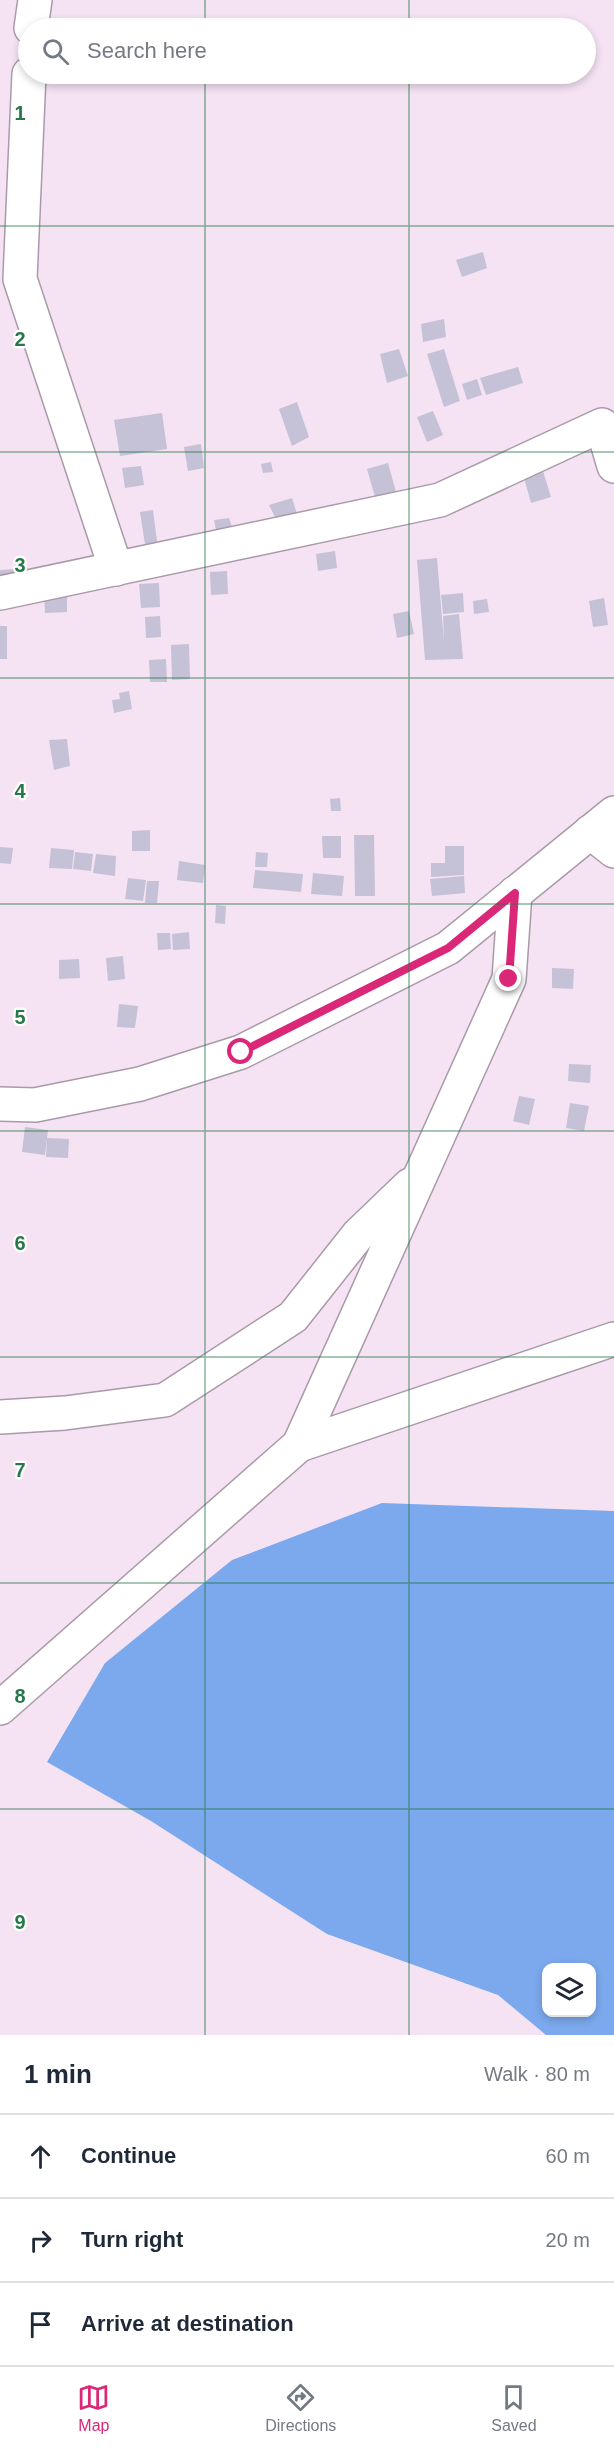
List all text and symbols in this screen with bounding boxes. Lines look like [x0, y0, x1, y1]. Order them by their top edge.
search box [18, 18, 596, 84]
icon: search [39, 35, 72, 68]
text: Search here [87, 38, 207, 63]
text: 1 [14, 102, 26, 124]
text: 2 [14, 328, 26, 350]
text: 3 [14, 554, 26, 576]
text: 4 [14, 780, 26, 802]
route end [495, 965, 521, 991]
text: 5 [14, 1006, 26, 1028]
route start [227, 1038, 253, 1064]
text: 6 [14, 1232, 26, 1254]
text: 7 [14, 1459, 26, 1481]
text: 8 [14, 1685, 26, 1707]
text: 9 [14, 1911, 26, 1933]
map controls [542, 1963, 596, 2017]
button: layers [542, 1963, 596, 2017]
text: 1 min [24, 2059, 92, 2089]
text: Walk · 80 m [484, 2063, 590, 2085]
icon: ahead [24, 2140, 57, 2173]
text: Continue [81, 2143, 176, 2168]
text: 60 m [546, 2145, 590, 2167]
icon: right [24, 2224, 57, 2257]
text: Turn right [81, 2227, 183, 2252]
text: 20 m [546, 2229, 590, 2251]
icon: arrive [24, 2308, 57, 2341]
text: Arrive at destination [81, 2311, 294, 2336]
tab: Map [77, 2381, 110, 2435]
tab: Directions [265, 2381, 336, 2435]
tab: Saved [491, 2381, 537, 2435]

